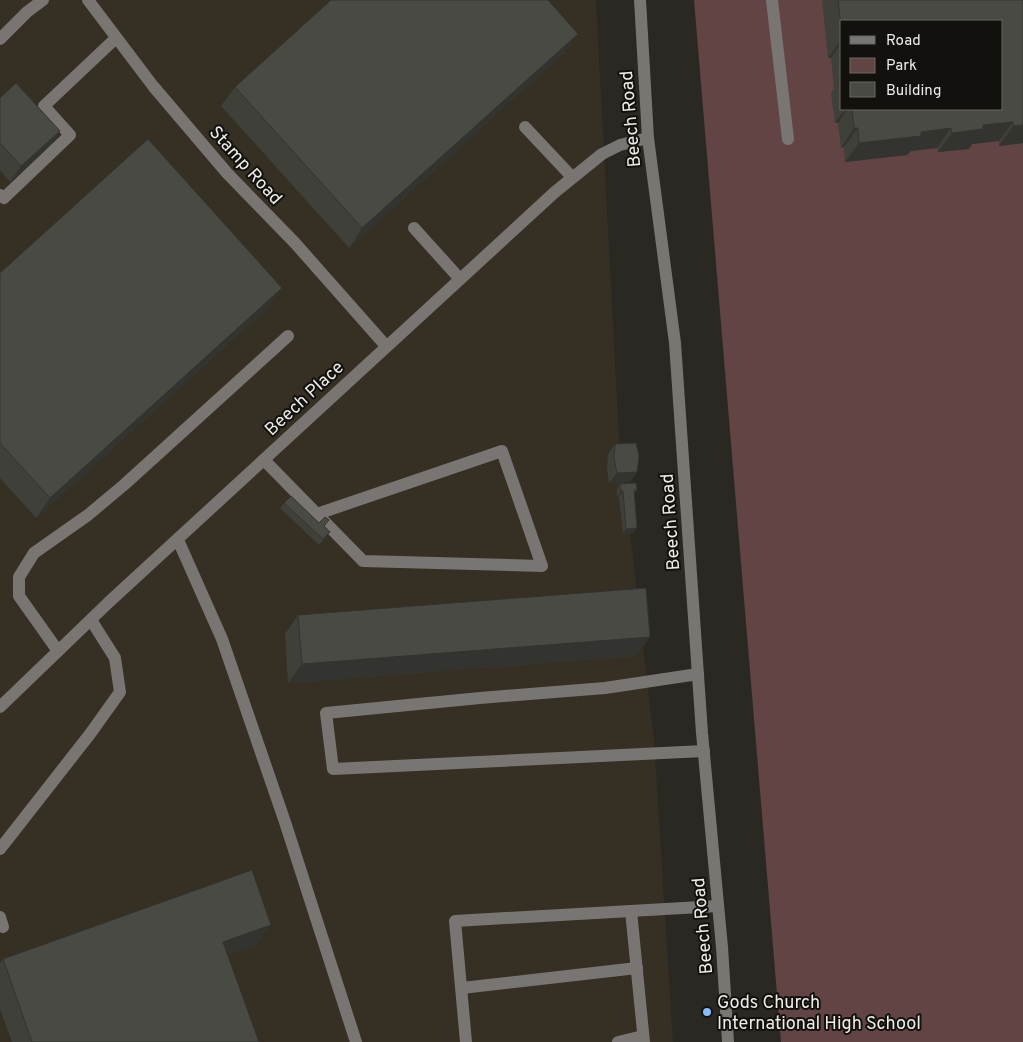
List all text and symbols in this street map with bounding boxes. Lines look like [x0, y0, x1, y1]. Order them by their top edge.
legend [840, 20, 1003, 110]
text: Road [886, 32, 921, 51]
text: Park [886, 57, 917, 76]
street label: Beech Road [616, 70, 647, 168]
text: Building [886, 82, 941, 101]
street label: Stamp Road [203, 122, 286, 210]
street label: Beech Place [261, 357, 349, 442]
street label: Beech Road [657, 473, 686, 571]
street label: Beech Road [688, 877, 719, 975]
place label: Gods Church International High School [717, 992, 921, 1036]
marker: Gods Church International High School [701, 1006, 713, 1018]

